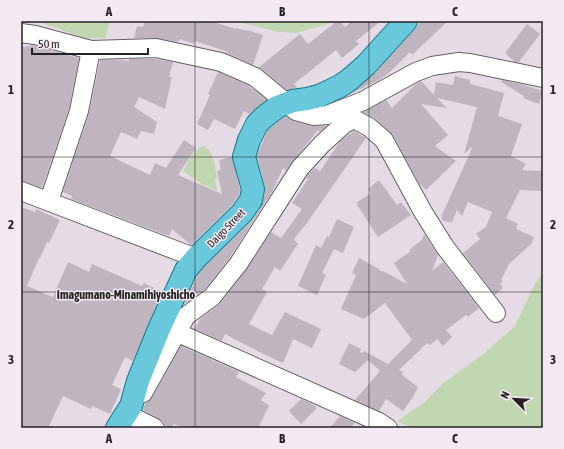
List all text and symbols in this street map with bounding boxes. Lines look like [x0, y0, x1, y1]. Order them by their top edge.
text: A [105, 4, 113, 19]
text: B [279, 4, 286, 19]
text: C [452, 4, 458, 19]
scale bar [32, 30, 148, 56]
text: 50 m [38, 37, 60, 51]
text: 1 [8, 82, 14, 97]
text: 1 [550, 82, 556, 97]
street label: Daigo Street [205, 206, 247, 250]
text: 2 [8, 217, 14, 232]
text: 2 [550, 217, 556, 232]
district label: Imagumano-Minamihiyoshicho [57, 288, 195, 302]
text: 3 [8, 352, 14, 367]
text: 3 [550, 352, 556, 367]
north arrow [494, 379, 534, 419]
text: N [498, 390, 512, 400]
text: A [105, 431, 113, 446]
text: B [279, 431, 286, 446]
text: C [452, 431, 458, 446]

